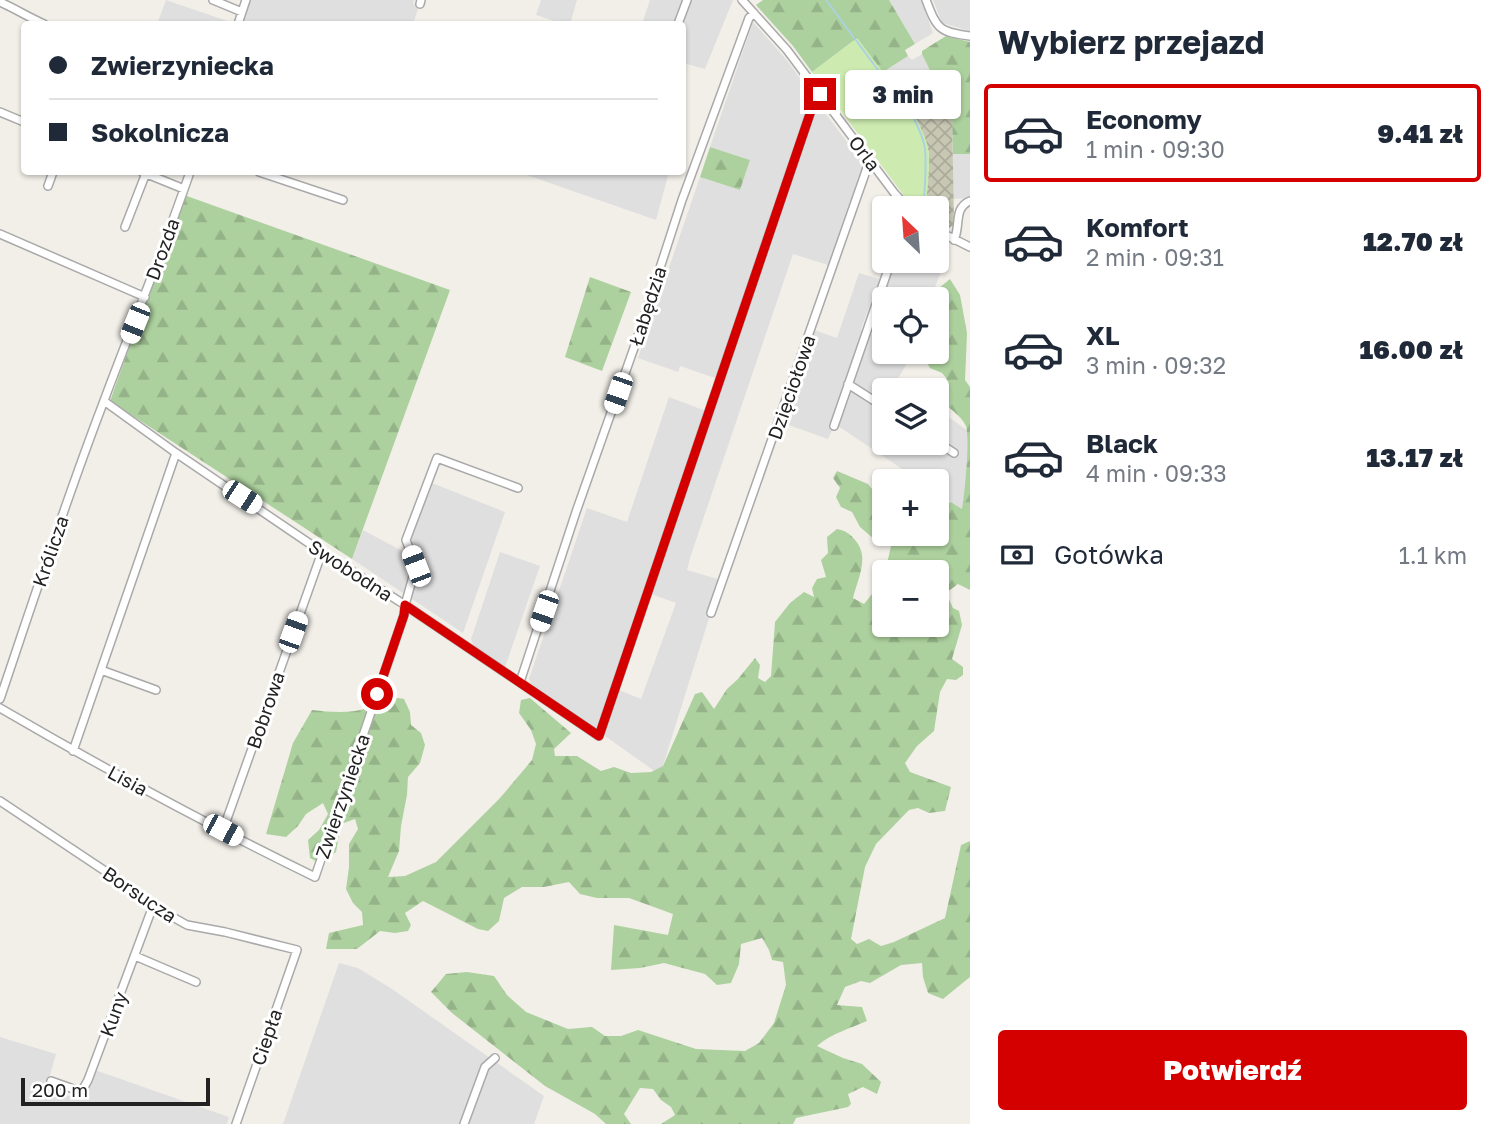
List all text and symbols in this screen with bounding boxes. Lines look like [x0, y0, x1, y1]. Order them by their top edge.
text: Wybierz przejazd [998, 23, 1264, 61]
text: Zwierzyniecka [91, 50, 274, 81]
callout: 3 min [844, 70, 960, 119]
route end [804, 78, 836, 110]
text: 3 min [873, 80, 933, 108]
icon: car [1002, 102, 1065, 165]
text: Economy [1086, 104, 1202, 135]
text: Sokolnicza [91, 117, 229, 148]
text: 9.41 zł [1377, 118, 1463, 149]
street label: Orla [844, 131, 886, 175]
text: 1 min · 09:30 [1086, 135, 1225, 163]
north arrow [872, 196, 948, 273]
map controls [872, 196, 949, 637]
icon: car [1002, 210, 1065, 273]
text: Komfort [1086, 212, 1189, 243]
street label: Drozda [140, 215, 184, 283]
text: 12.70 zł [1363, 226, 1463, 257]
text: 2 min · 09:31 [1086, 243, 1224, 271]
street label: Łabędzia [623, 263, 671, 349]
button: locate [872, 287, 949, 364]
car [118, 300, 153, 346]
icon: car [1002, 318, 1065, 381]
text: XL [1086, 320, 1120, 351]
street label: Dzięciołowa [762, 332, 820, 442]
text: 16.00 zł [1359, 334, 1463, 365]
text: 3 min · 09:32 [1086, 351, 1226, 379]
car [602, 370, 635, 416]
button: layers [872, 378, 949, 455]
icon: car [1002, 426, 1065, 489]
text: Black [1086, 428, 1158, 459]
text: 13.17 zł [1366, 442, 1463, 473]
text: 4 min · 09:33 [1086, 459, 1227, 487]
button: + [872, 469, 949, 546]
car [219, 477, 266, 517]
street label: Królicza [27, 512, 73, 590]
street label: Swobodna [305, 534, 397, 606]
icon: cash [998, 536, 1036, 574]
text: Gotówka [1054, 539, 1164, 570]
text: 1.1 km [1399, 541, 1467, 569]
car [399, 543, 434, 589]
button: − [872, 560, 949, 637]
car [528, 588, 561, 634]
car [276, 609, 311, 655]
street label: Bobrowa [241, 668, 289, 752]
route start [361, 678, 393, 710]
street label: Zwierzyniecka [310, 731, 374, 861]
street label: Lisia [104, 760, 152, 800]
car [200, 811, 247, 849]
street label: Borsucza [99, 861, 181, 927]
street label: Kuny [94, 988, 132, 1040]
street label: Ciepła [246, 1006, 286, 1068]
button: Potwierdź [998, 1030, 1467, 1110]
scale bar [21, 1075, 210, 1107]
text: 200 m [32, 1078, 88, 1101]

